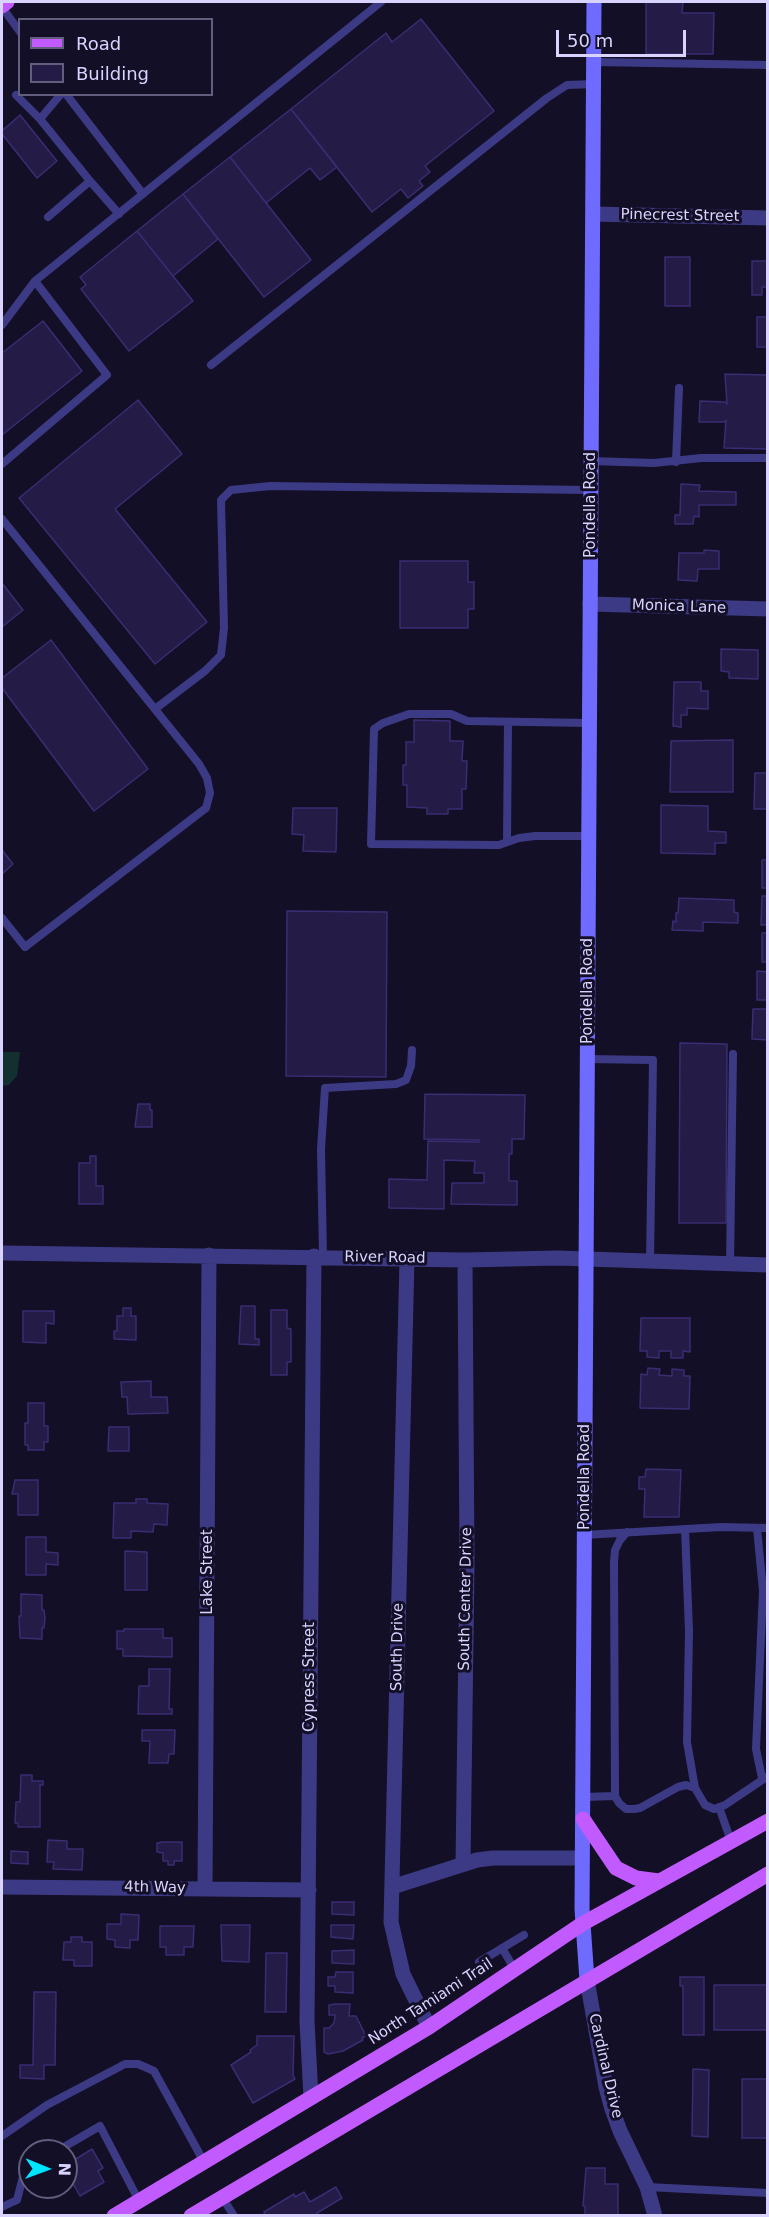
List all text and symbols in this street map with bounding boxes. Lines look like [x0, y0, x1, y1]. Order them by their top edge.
legend [18, 18, 213, 96]
scale bar [559, 18, 690, 56]
text: 50 m [567, 30, 613, 51]
text: Road [76, 33, 121, 54]
text: Building [76, 63, 149, 84]
street label: Pinecrest Street [620, 206, 740, 226]
street label: Pondella Road [582, 452, 600, 558]
street label: Monica Lane [632, 596, 726, 618]
street label: Pondella Road [579, 938, 597, 1044]
street label: River Road [344, 1248, 426, 1268]
street label: Pondella Road [576, 1424, 594, 1530]
street label: South Center Drive [456, 1527, 476, 1671]
street label: Lake Street [199, 1529, 217, 1615]
street label: South Drive [388, 1603, 408, 1691]
street label: Cypress Street [301, 1622, 319, 1732]
street label: 4th Way [124, 1878, 186, 1898]
street label: North Tamiami Trail [365, 1955, 497, 2049]
street label: Cardinal Drive [584, 2012, 626, 2120]
north arrow [18, 2139, 78, 2199]
text: N [55, 2162, 74, 2176]

